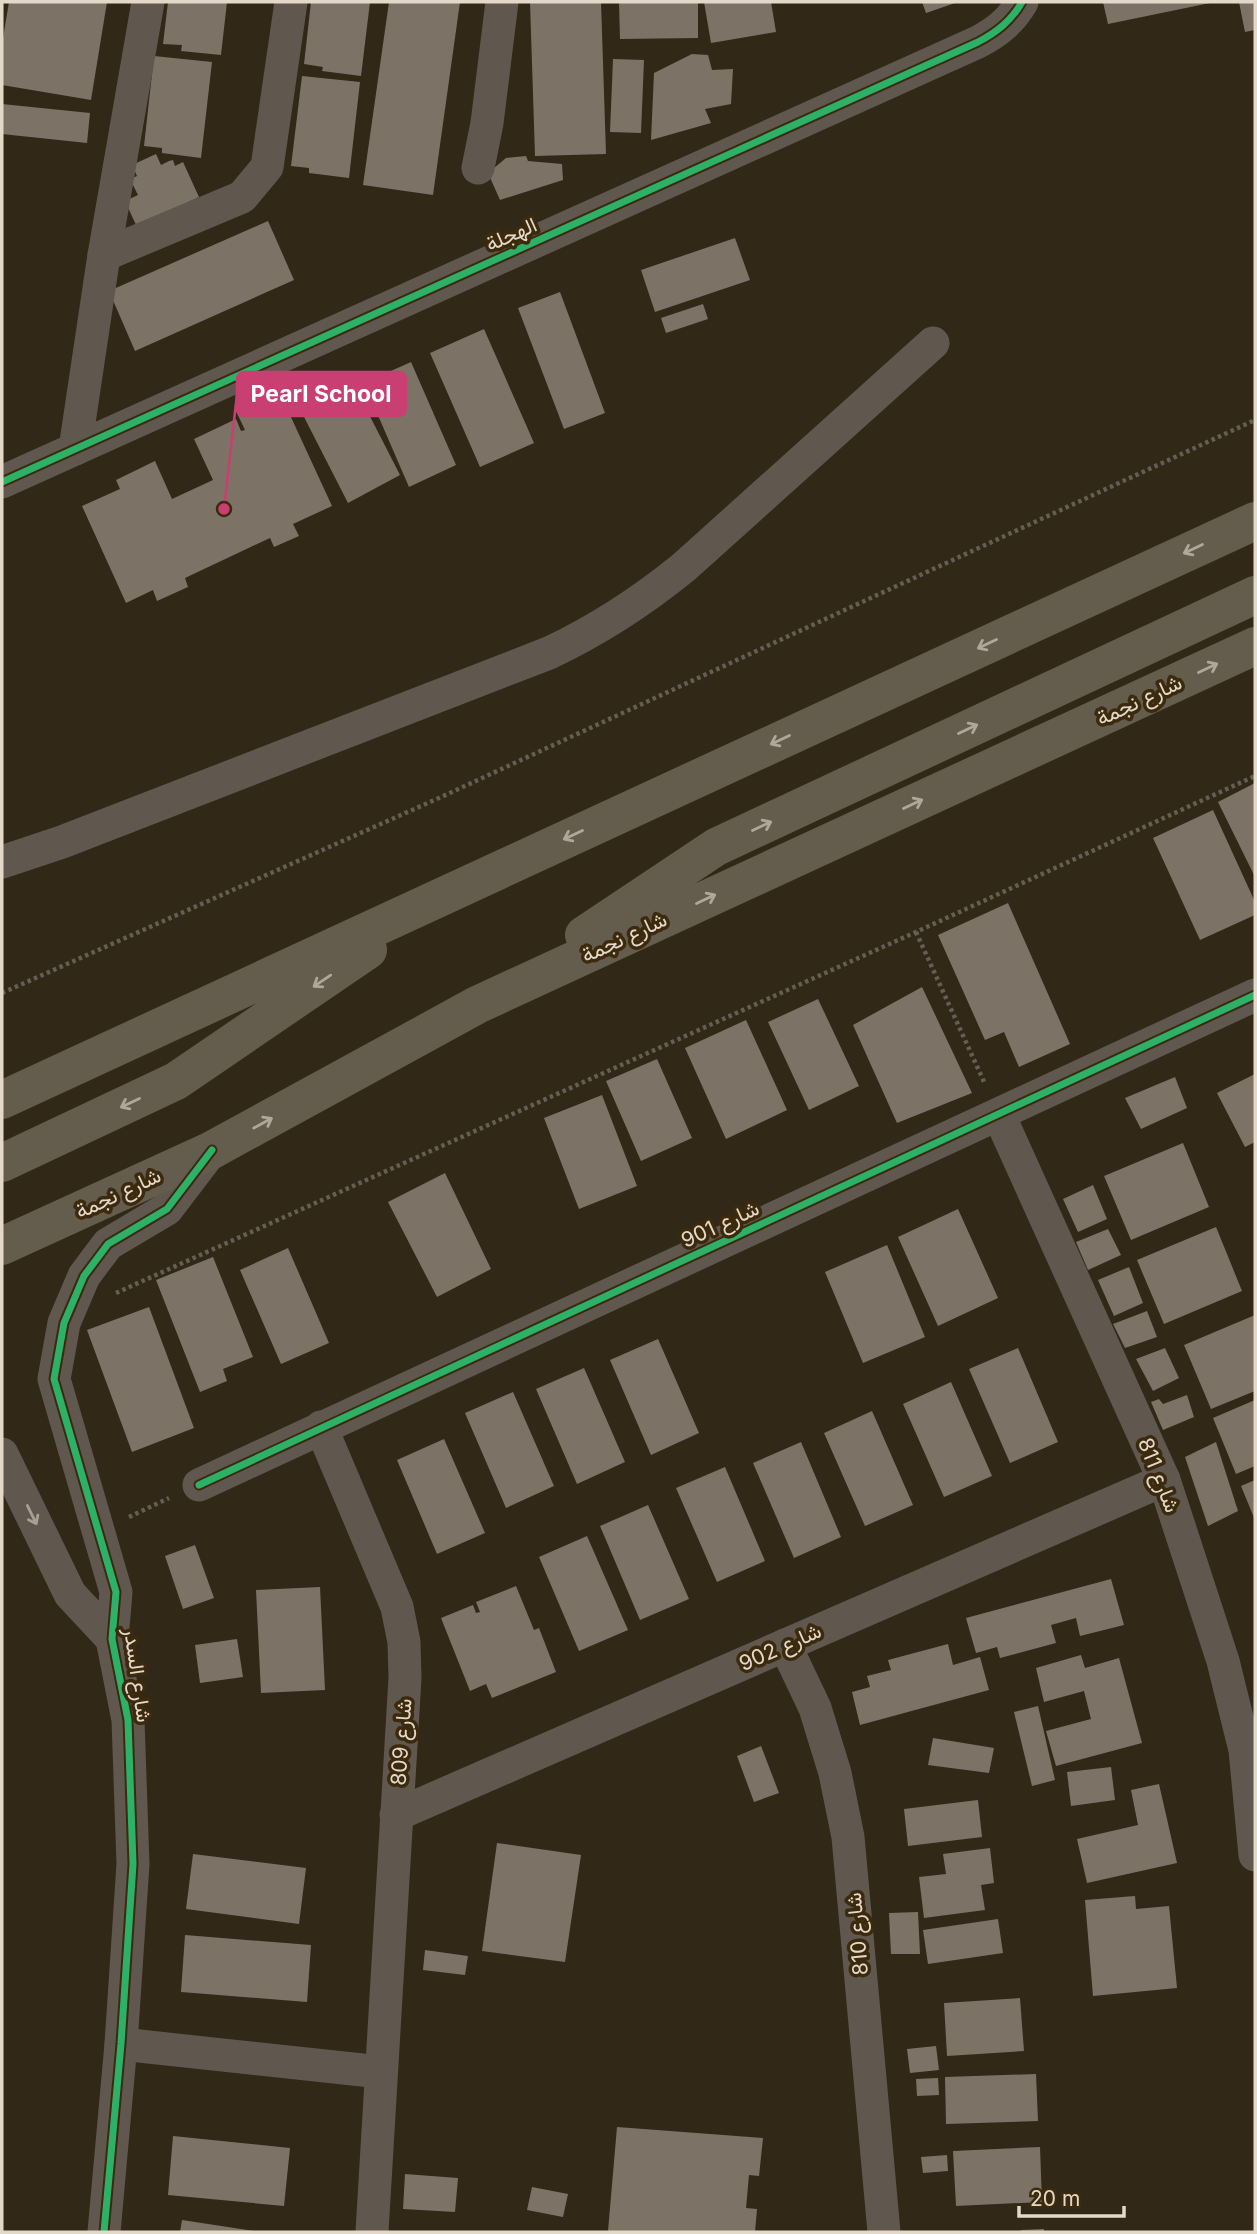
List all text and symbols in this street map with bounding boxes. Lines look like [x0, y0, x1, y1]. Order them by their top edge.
street label: الهجلة [482, 212, 541, 257]
callout: Pearl School [237, 372, 406, 416]
text: Pearl School [251, 380, 391, 408]
one-way arrow [1183, 543, 1204, 556]
one-way arrow [976, 639, 997, 652]
one-way arrow [1197, 661, 1218, 674]
street label: شارع نجمة [1092, 669, 1187, 732]
one-way arrow [957, 722, 978, 736]
one-way arrow [770, 733, 791, 747]
one-way arrow [902, 797, 923, 810]
one-way arrow [751, 819, 772, 832]
one-way arrow [563, 829, 584, 842]
one-way arrow [695, 892, 716, 906]
street label: شارع نجمة [577, 906, 672, 969]
one-way arrow [313, 974, 332, 988]
one-way arrow [120, 1096, 141, 1110]
one-way arrow [252, 1116, 272, 1130]
street label: شارع نجمة [71, 1162, 166, 1225]
street label: شارع 901 [677, 1195, 764, 1255]
street label: شارع 811 [1131, 1434, 1185, 1517]
one-way arrow [25, 1504, 39, 1525]
street label: شارع 902 [735, 1618, 826, 1678]
street label: شارع السدر [117, 1625, 157, 1724]
street label: شارع 809 [385, 1698, 419, 1787]
street label: شارع 810 [841, 1891, 875, 1976]
scale bar [1019, 2174, 1124, 2218]
text: 20 m [1030, 2186, 1080, 2211]

